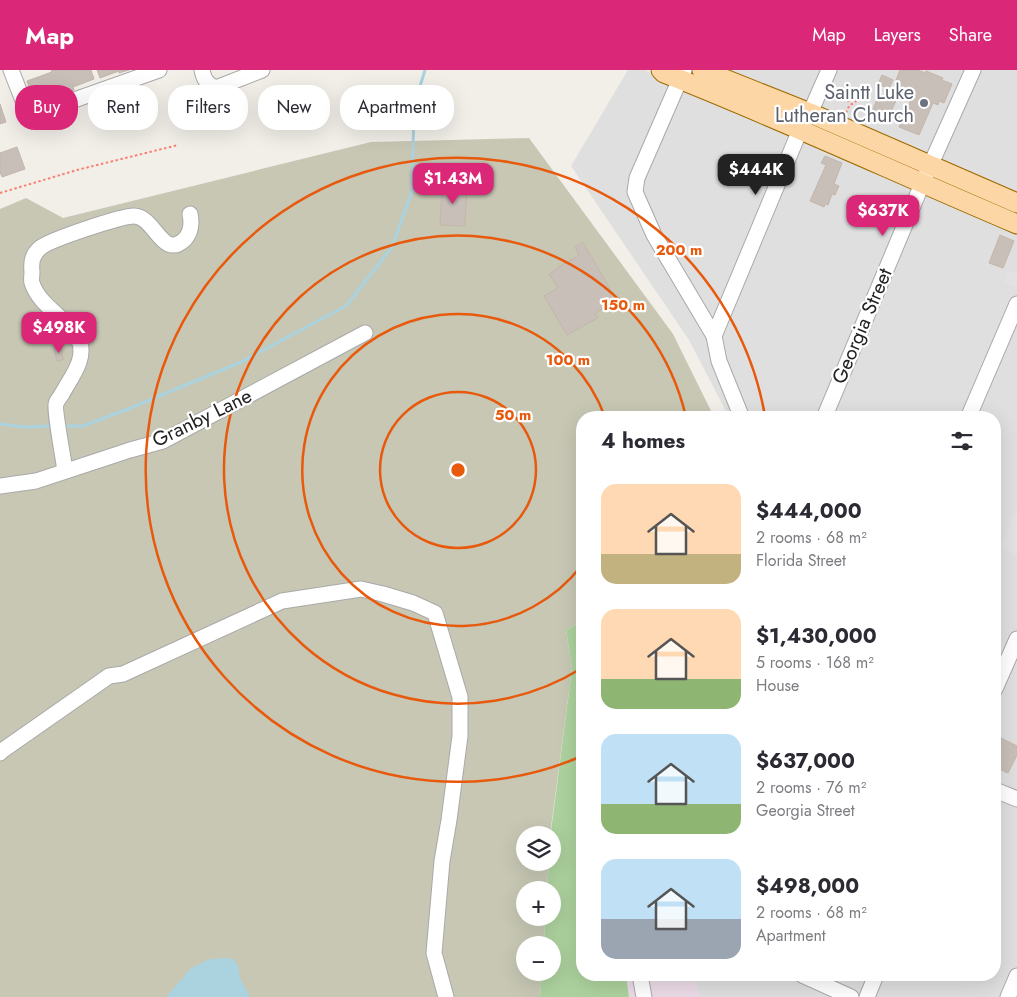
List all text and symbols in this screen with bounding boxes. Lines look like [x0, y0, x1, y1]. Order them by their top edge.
text: Map [25, 18, 74, 53]
text: Map [812, 22, 846, 48]
text: Layers [874, 22, 921, 48]
text: Share [949, 22, 992, 48]
place label: Saintt Luke Lutheran Church [775, 78, 914, 130]
chip: Buy [15, 85, 78, 130]
chip: Rent [88, 85, 158, 130]
chip: Filters [168, 85, 248, 130]
chip: New [258, 85, 330, 130]
chip: Apartment [340, 85, 454, 130]
marker: Saintt Luke Lutheran Church [918, 97, 930, 109]
pin: $444K [721, 154, 791, 196]
text: $444K [729, 158, 783, 181]
pin: $1.43M [412, 162, 494, 205]
text: $1.43M [424, 167, 482, 190]
pin: $637K [848, 194, 918, 237]
text: $637K [857, 199, 909, 222]
text: 200 m [656, 239, 702, 261]
street label: Georgia Street [825, 263, 899, 388]
text: 150 m [601, 294, 645, 316]
pin: $498K [24, 312, 94, 354]
text: $498K [32, 316, 86, 339]
text: 100 m [546, 349, 590, 371]
street label: Granby Lane [147, 381, 257, 455]
text: 50 m [495, 404, 531, 426]
text: 4 homes [601, 426, 685, 456]
icon: filters [948, 427, 976, 455]
centre of rings [449, 461, 467, 479]
text: $444,000 [756, 496, 862, 526]
icon: home [641, 504, 701, 564]
text: 2 rooms · 68 m² [756, 526, 867, 549]
text: Florida Street [756, 549, 846, 572]
text: $1,430,000 [756, 621, 877, 651]
icon: home [641, 629, 701, 689]
text: 5 rooms · 168 m² [756, 651, 874, 674]
text: House [756, 674, 799, 697]
text: $637,000 [756, 746, 855, 776]
icon: home [641, 754, 701, 814]
text: 2 rooms · 76 m² [756, 776, 866, 799]
text: Georgia Street [756, 799, 855, 822]
map controls [516, 826, 561, 981]
button: layers [516, 826, 561, 871]
text: $498,000 [756, 871, 859, 901]
icon: home [641, 879, 701, 939]
button: + [516, 881, 561, 926]
text: 2 rooms · 68 m² [756, 901, 867, 924]
text: Apartment [756, 924, 826, 947]
button: − [516, 936, 561, 981]

